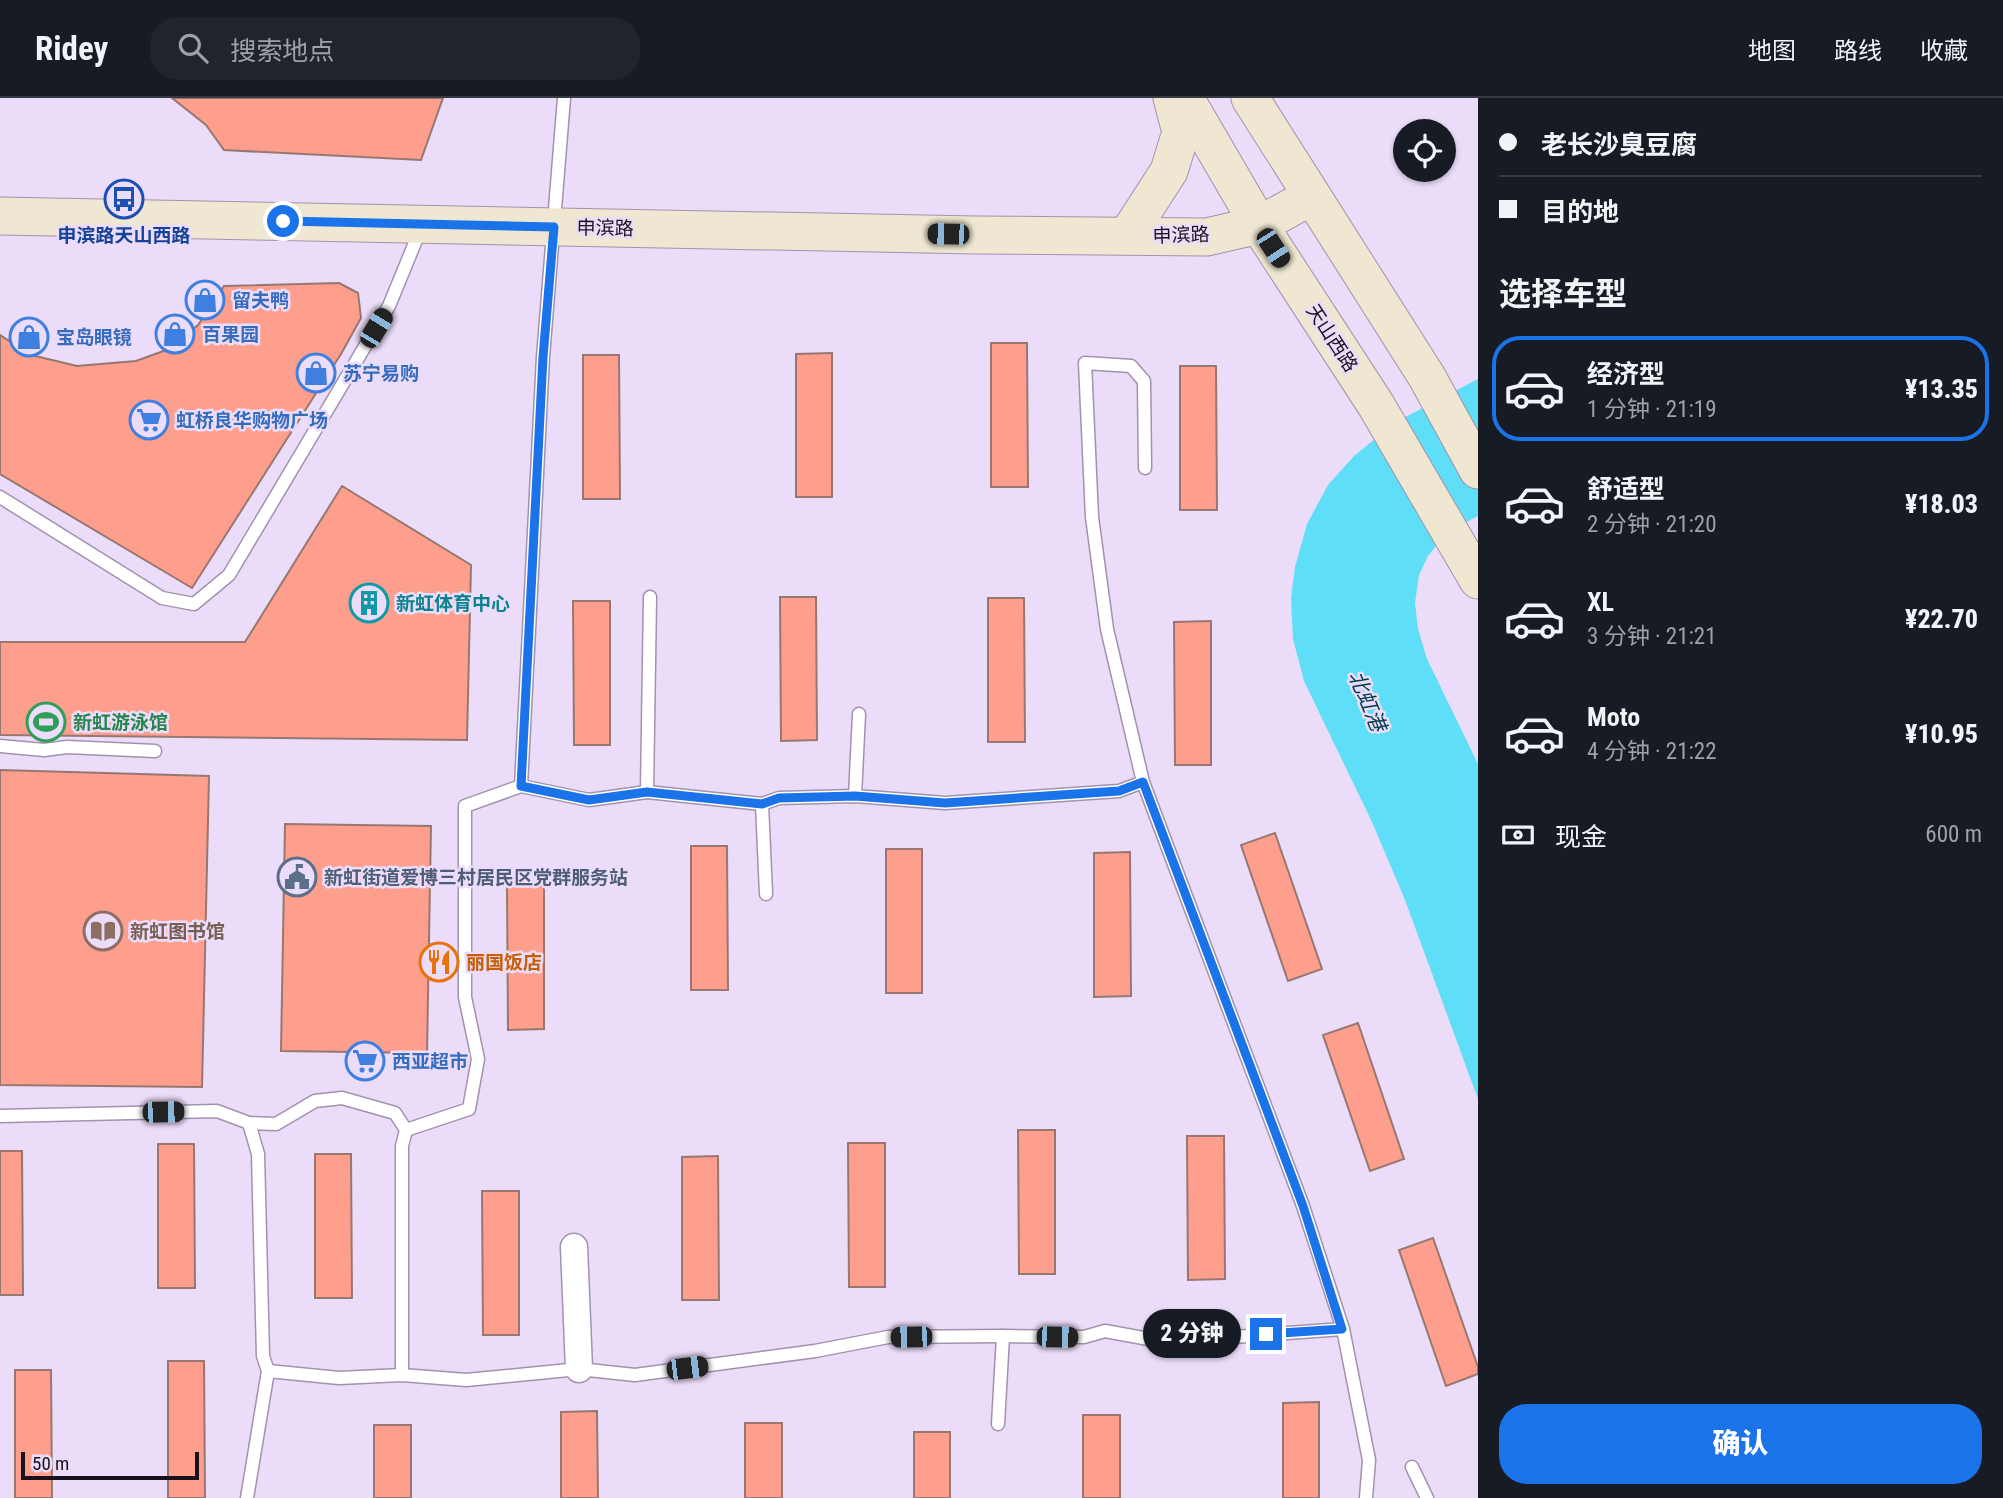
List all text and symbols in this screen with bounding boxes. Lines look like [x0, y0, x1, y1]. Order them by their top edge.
search box [150, 17, 640, 80]
text: Ridey [35, 29, 108, 68]
icon: search [174, 29, 212, 67]
text: 搜索地点 [230, 36, 334, 66]
text: 地图 [1748, 37, 1796, 65]
text: 路线 [1834, 37, 1882, 65]
text: 收藏 [1920, 37, 1968, 65]
map controls [1393, 119, 1456, 182]
button: locate [1393, 119, 1456, 182]
text: 老长沙臭豆腐 [1541, 130, 1697, 160]
bus stop icon: 申滨路天山西路 [103, 178, 145, 220]
text: 目的地 [1541, 197, 1619, 227]
route start [267, 205, 299, 237]
street label: 申滨路 [576, 216, 634, 240]
car [927, 223, 970, 245]
street label: 申滨路 [1152, 223, 1210, 247]
place label: 申滨路天山西路 [57, 224, 191, 247]
car [1253, 225, 1294, 271]
text: 选择车型 [1499, 275, 1627, 313]
shop icon: 留夫鸭 [184, 279, 226, 321]
place label: 留夫鸭 [232, 289, 289, 312]
street label: 天山西路 [1302, 300, 1362, 376]
car [357, 305, 396, 351]
shop icon: 百果园 [154, 313, 196, 355]
shop icon: 宝岛眼镜 [8, 316, 50, 358]
place label: 百果园 [202, 323, 259, 346]
place label: 宝岛眼镜 [56, 326, 132, 349]
shop icon: 苏宁易购 [295, 352, 337, 394]
icon: car [1503, 357, 1566, 420]
text: 经济型 [1587, 359, 1665, 389]
place label: 苏宁易购 [343, 362, 419, 385]
text: ¥13.35 [1905, 374, 1978, 404]
text: 1 分钟 · 21:19 [1587, 396, 1717, 423]
supermarket icon: 虹桥良华购物广场 [128, 399, 170, 441]
place label: 虹桥良华购物广场 [176, 409, 328, 432]
icon: car [1503, 472, 1566, 535]
text: 舒适型 [1587, 474, 1665, 504]
text: ¥18.03 [1905, 489, 1978, 519]
text: 2 分钟 · 21:20 [1587, 511, 1717, 538]
building icon: 新虹体育中心 [348, 582, 390, 624]
icon: car [1503, 587, 1566, 650]
text: XL [1587, 587, 1614, 617]
place label: 新虹体育中心 [396, 592, 510, 615]
text: ¥22.70 [1905, 604, 1978, 634]
text: 3 分钟 · 21:21 [1587, 623, 1717, 650]
water label: 北虹港 [1344, 667, 1392, 737]
sports icon: 新虹游泳馆 [25, 701, 67, 743]
icon: car [1503, 702, 1566, 765]
text: Moto [1587, 702, 1640, 732]
place label: 新虹游泳馆 [73, 711, 168, 734]
text: ¥10.95 [1905, 719, 1978, 749]
text: 4 分钟 · 21:22 [1587, 738, 1717, 765]
icon: cash [1499, 816, 1537, 854]
text: 600 m [1925, 821, 1982, 848]
text: 现金 [1555, 822, 1607, 852]
public building icon: 新虹街道爱博三村居民区党群服务站 [276, 856, 318, 898]
place label: 新虹街道爱博三村居民区党群服务站 [324, 866, 628, 889]
library icon: 新虹图书馆 [82, 910, 124, 952]
place label: 新虹图书馆 [130, 920, 225, 943]
restaurant icon: 丽国饭店 [418, 941, 460, 983]
place label: 丽国饭店 [466, 951, 542, 974]
supermarket icon: 西亚超市 [344, 1040, 386, 1082]
place label: 西亚超市 [392, 1050, 468, 1073]
car [142, 1101, 185, 1123]
callout: 2 分钟 [1144, 1310, 1242, 1358]
route end [1250, 1318, 1282, 1350]
text: 2 分钟 [1161, 1320, 1224, 1347]
car [890, 1326, 933, 1348]
car [1036, 1326, 1079, 1348]
car [665, 1355, 710, 1381]
button: 确认 [1499, 1404, 1982, 1484]
scale bar [21, 1449, 200, 1481]
text: 50 m [32, 1452, 69, 1475]

